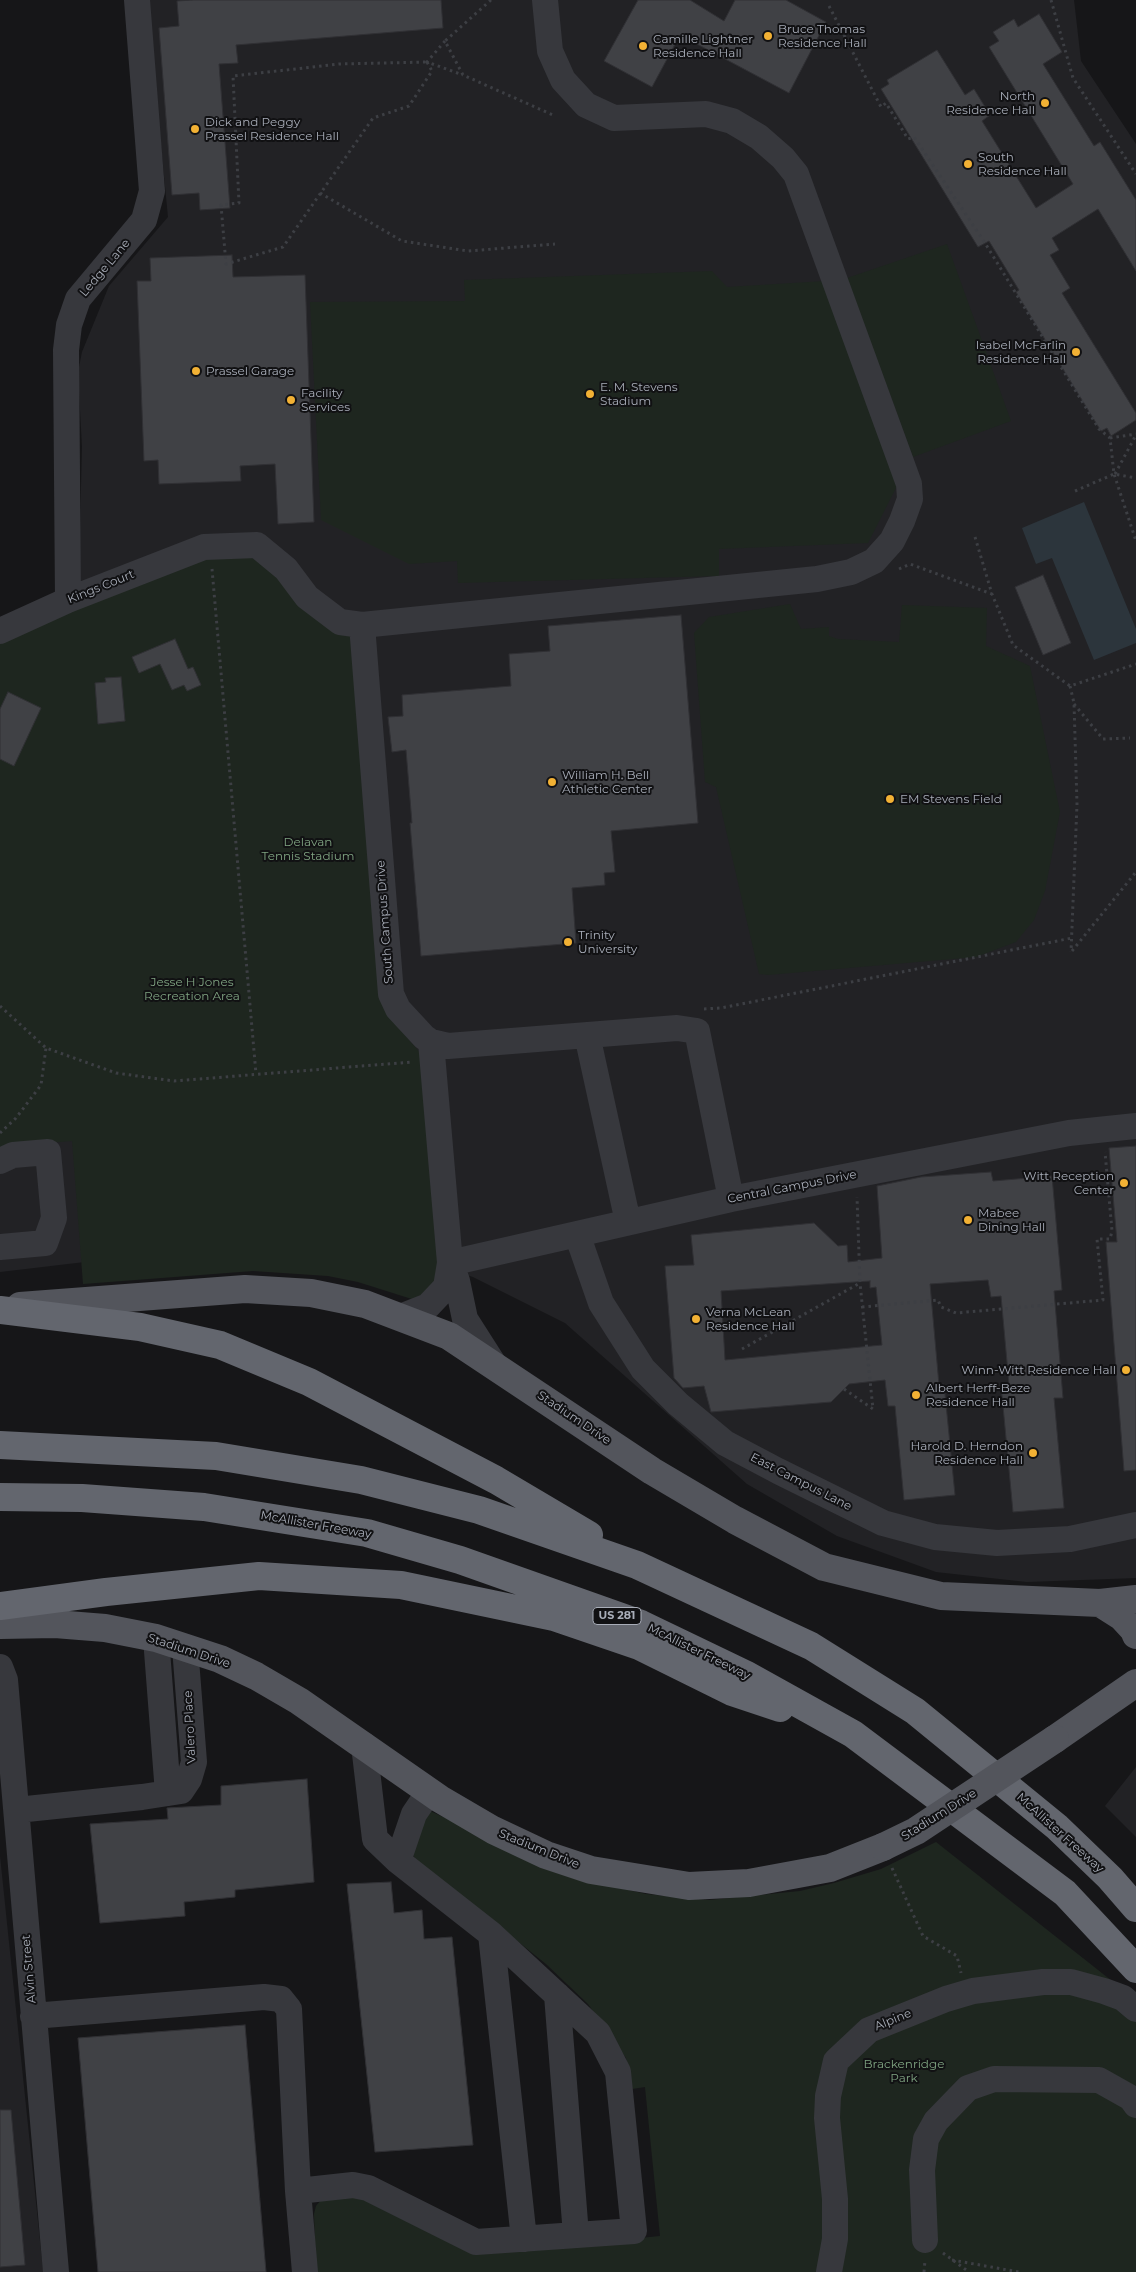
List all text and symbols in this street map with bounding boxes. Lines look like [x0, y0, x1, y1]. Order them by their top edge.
place label: Bruce Thomas Residence Hall [778, 22, 867, 50]
marker: Bruce Thomas Residence Hall [762, 30, 774, 42]
place label: Camille Lightner Residence Hall [653, 32, 753, 60]
marker: Camille Lightner Residence Hall [637, 40, 649, 52]
place label: North Residence Hall [946, 89, 1035, 117]
marker: North Residence Hall [1039, 97, 1051, 109]
place label: Dick and Peggy Prassel Residence Hall [205, 115, 339, 143]
marker: Dick and Peggy Prassel Residence Hall [189, 123, 201, 135]
place label: South Residence Hall [978, 150, 1067, 178]
marker: South Residence Hall [962, 158, 974, 170]
street label: Ledge Lane [77, 236, 133, 300]
place label: Isabel McFarlin Residence Hall [976, 338, 1066, 366]
marker: Isabel McFarlin Residence Hall [1070, 346, 1082, 358]
place label: Prassel Garage [206, 364, 294, 378]
marker: Prassel Garage [190, 365, 202, 377]
place label: E. M. Stevens Stadium [600, 380, 678, 408]
place label: Facility Services [301, 386, 350, 414]
marker: E. M. Stevens Stadium [584, 388, 596, 400]
marker: Facility Services [285, 394, 297, 406]
street label: Kings Court [65, 567, 137, 607]
place label: William H. Bell Athletic Center [562, 768, 652, 796]
marker: William H. Bell Athletic Center [546, 776, 558, 788]
place label: EM Stevens Field [900, 792, 1002, 806]
marker: EM Stevens Field [884, 793, 896, 805]
park label: Delavan Tennis Stadium [261, 835, 355, 863]
street label: South Campus Drive [373, 860, 397, 984]
place label: Trinity University [578, 928, 637, 956]
marker: Trinity University [562, 936, 574, 948]
park label: Jesse H Jones Recreation Area [144, 975, 240, 1003]
street label: Central Campus Drive [726, 1167, 858, 1207]
place label: Witt Reception Center [1023, 1169, 1114, 1197]
marker: Witt Reception Center [1118, 1177, 1130, 1189]
place label: Mabee Dining Hall [978, 1206, 1045, 1234]
marker: Mabee Dining Hall [962, 1214, 974, 1226]
place label: Verna McLean Residence Hall [706, 1305, 795, 1333]
marker: Verna McLean Residence Hall [690, 1313, 702, 1325]
place label: Winn-Witt Residence Hall [961, 1363, 1116, 1377]
marker: Winn-Witt Residence Hall [1120, 1364, 1132, 1376]
place label: Albert Herff-Beze Residence Hall [926, 1381, 1030, 1409]
street label: Stadium Drive [534, 1388, 614, 1448]
marker: Albert Herff-Beze Residence Hall [910, 1389, 922, 1401]
place label: Harold D. Herndon Residence Hall [911, 1439, 1023, 1467]
marker: Harold D. Herndon Residence Hall [1027, 1447, 1039, 1459]
street label: East Campus Lane [748, 1450, 854, 1514]
street label: McAllister Freeway [259, 1508, 373, 1542]
road number: US 281 [593, 1608, 641, 1624]
street label: McAllister Freeway [645, 1621, 753, 1683]
street label: Stadium Drive [146, 1631, 232, 1671]
street label: Valero Place [181, 1690, 199, 1764]
street label: Stadium Drive [899, 1786, 979, 1844]
street label: McAllister Freeway [1013, 1790, 1107, 1876]
street label: Stadium Drive [497, 1826, 581, 1872]
street label: Alvin Street [19, 1934, 39, 2004]
street label: Alpine [872, 2006, 914, 2034]
park label: Brackenridge Park [864, 2057, 944, 2085]

